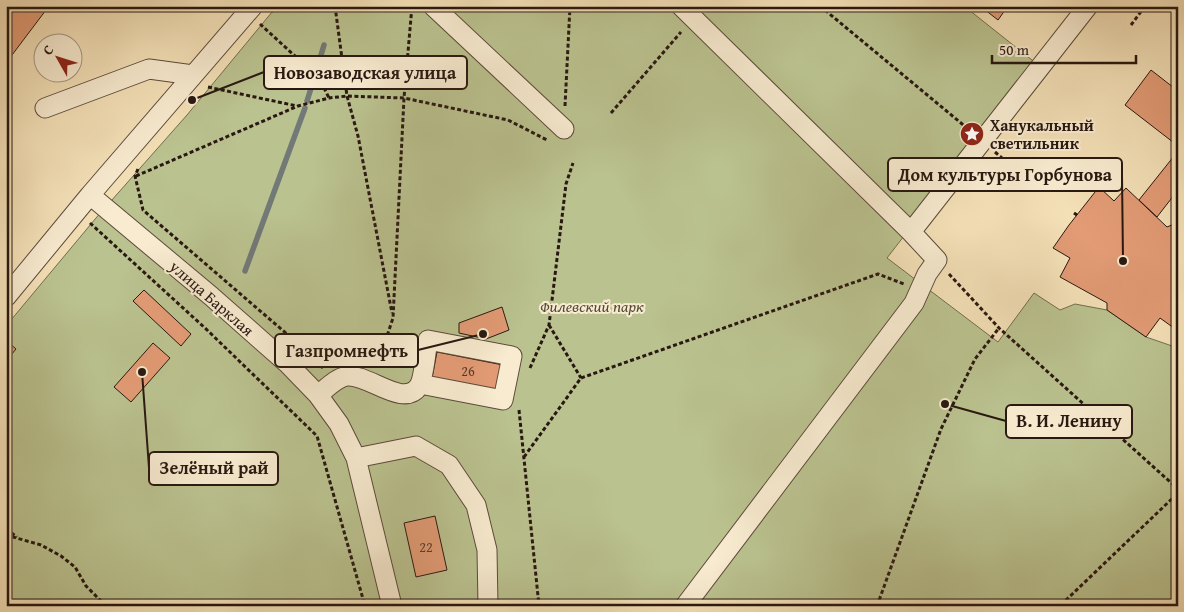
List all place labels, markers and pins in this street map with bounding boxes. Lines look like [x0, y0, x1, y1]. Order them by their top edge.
callout: Новозаводская улица [264, 56, 467, 89]
place label: Ханукальный светильник [990, 113, 1094, 155]
place icon: Ханукальный светильник [959, 121, 985, 147]
callout: Дом культуры Горбунова [888, 158, 1122, 191]
callout: Газпромнефть [275, 334, 418, 367]
callout: В. И. Ленину [1006, 405, 1132, 438]
callout: Зелёный рай [149, 452, 278, 485]

